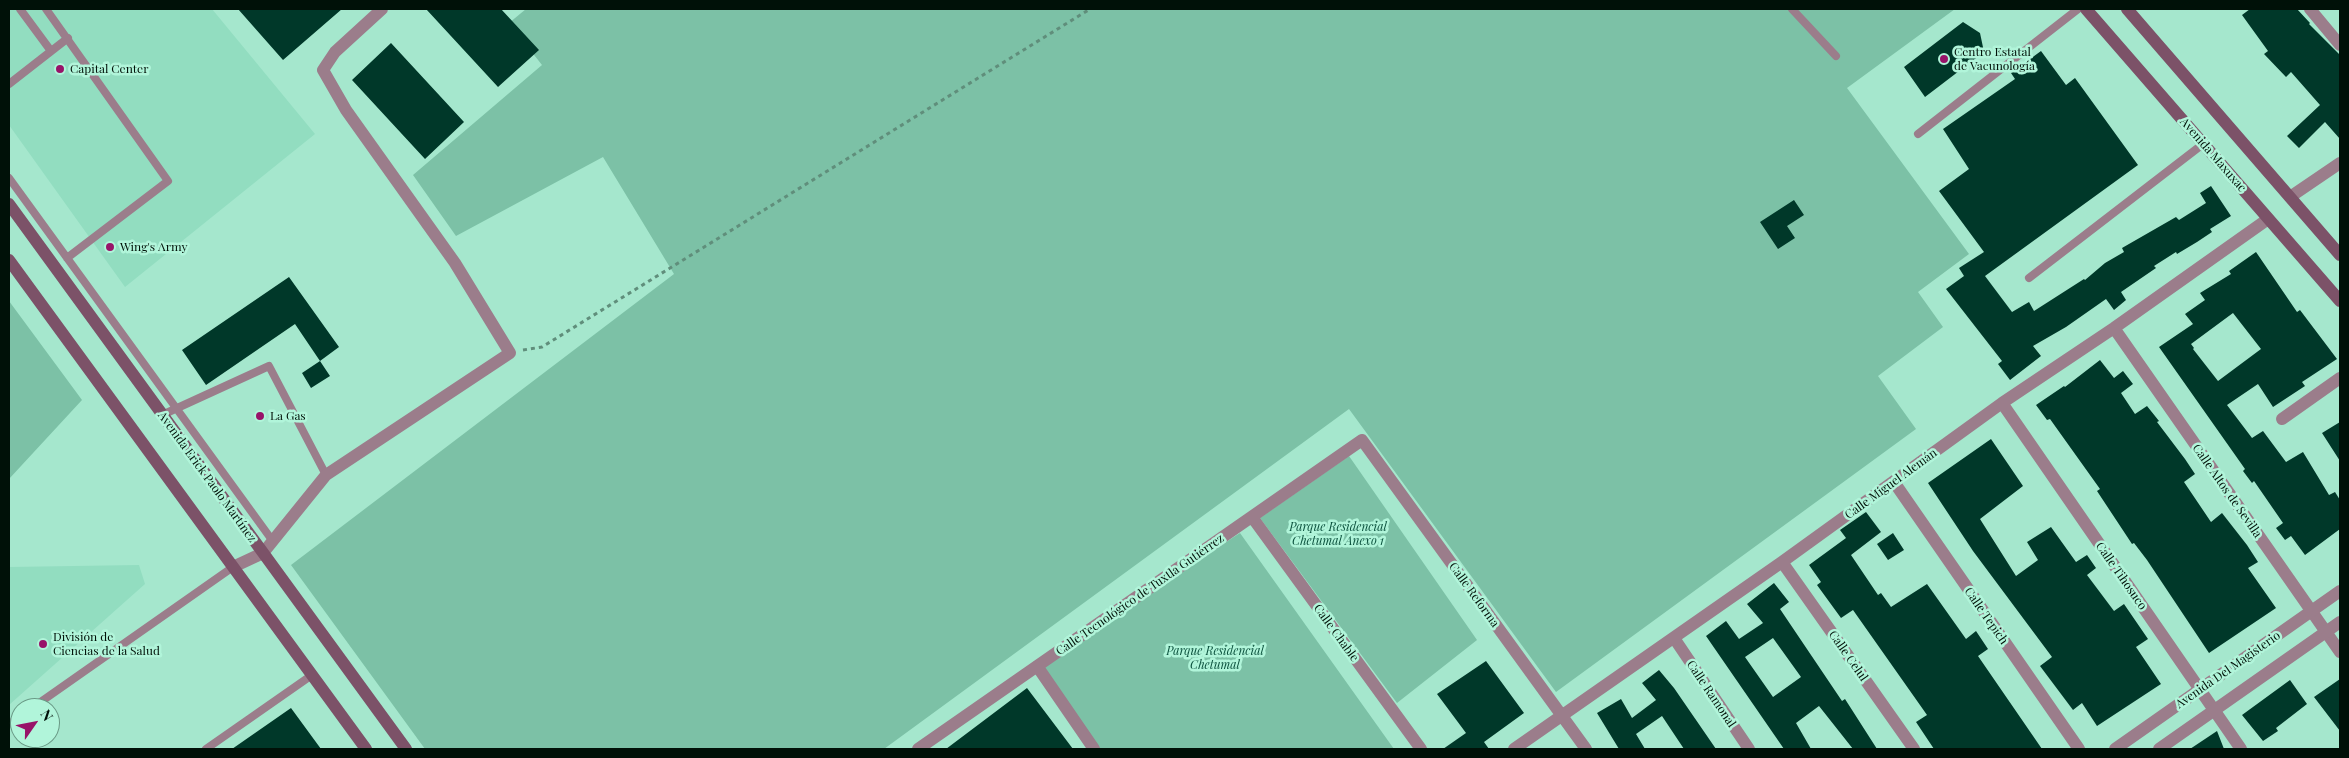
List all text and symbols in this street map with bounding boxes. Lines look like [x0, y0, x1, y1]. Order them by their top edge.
place label: Centro Estatal de Vacunología [1954, 45, 2035, 73]
marker: Centro Estatal de Vacunología [1938, 53, 1950, 65]
place label: Capital Center [70, 62, 149, 76]
marker: Capital Center [54, 63, 66, 75]
street label: Avenida Maxuxac [2177, 115, 2249, 195]
place label: Wing's Army [120, 240, 188, 254]
marker: Wing's Army [104, 241, 116, 253]
street label: Avenida Erick Paolo Martínez [155, 409, 259, 545]
place label: La Gas [270, 409, 306, 423]
marker: La Gas [254, 410, 266, 422]
street label: Calle Altos de Sevilla [2189, 441, 2265, 541]
street label: Calle Miguel Alemán [1842, 446, 1940, 522]
park label: Parque Residencial Chetumal Anexo 1 [1289, 520, 1387, 548]
street label: Calle Tecnológico de Tuxtla Gutiérrez [1053, 531, 1227, 659]
street label: Calle Tihosuco [2092, 539, 2150, 613]
street label: Calle Reforma [1446, 560, 1502, 630]
street label: Calle Tepich [1961, 585, 2011, 647]
street label: Calle Chable [1310, 602, 1362, 664]
street label: Calle Celul [1825, 628, 1871, 684]
street label: Avenida Del Magisterio [2173, 628, 2283, 712]
place label: División de Ciencias de la Salud [53, 630, 160, 658]
marker: División de Ciencias de la Salud [37, 638, 49, 650]
park label: Parque Residencial Chetumal [1166, 644, 1264, 672]
street label: Calle Ramonal [1683, 658, 1739, 730]
north arrow [10, 698, 60, 748]
text: N [36, 706, 58, 725]

